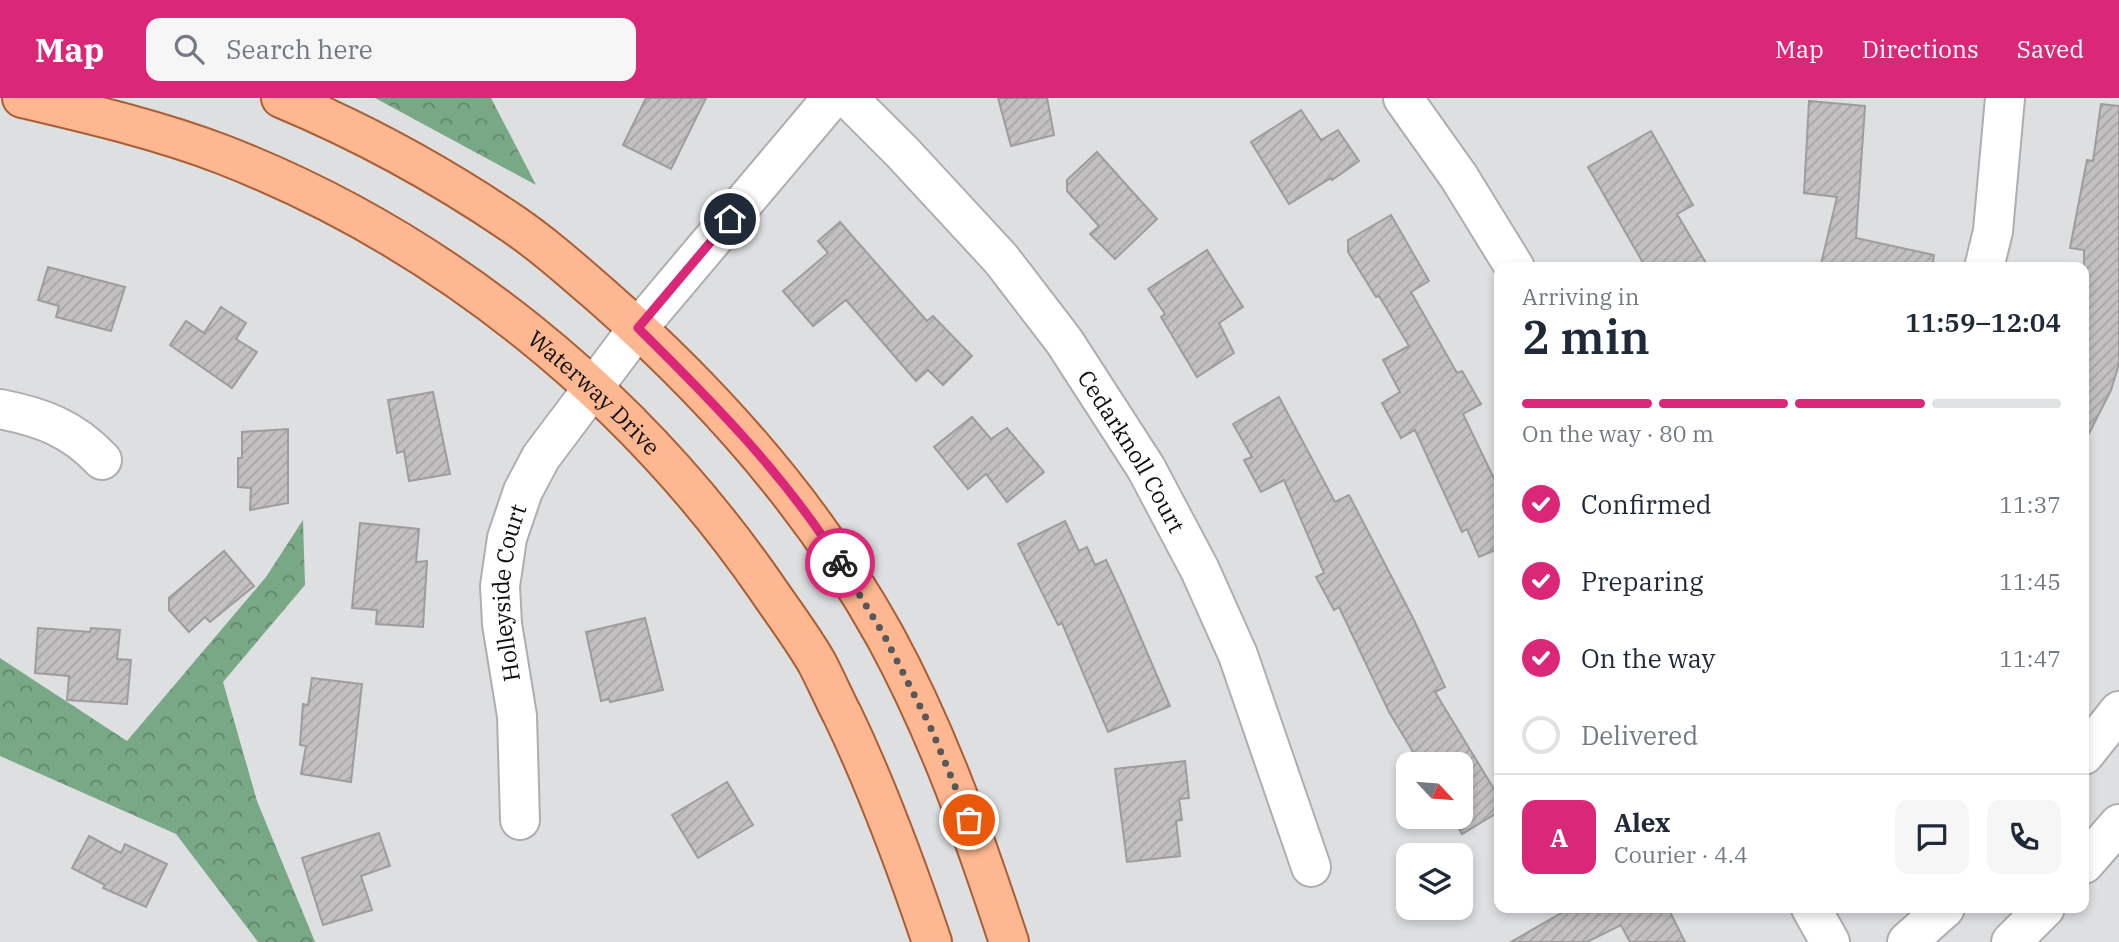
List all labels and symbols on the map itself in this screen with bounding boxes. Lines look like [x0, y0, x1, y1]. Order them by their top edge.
pin [700, 189, 760, 249]
street label: Waterway Drive [522, 323, 667, 461]
street label: Cedarknoll Court [1072, 364, 1192, 537]
street label: Holleyside Court [485, 500, 533, 684]
courier [805, 528, 875, 598]
north arrow [1396, 752, 1474, 830]
pin [939, 790, 999, 850]

